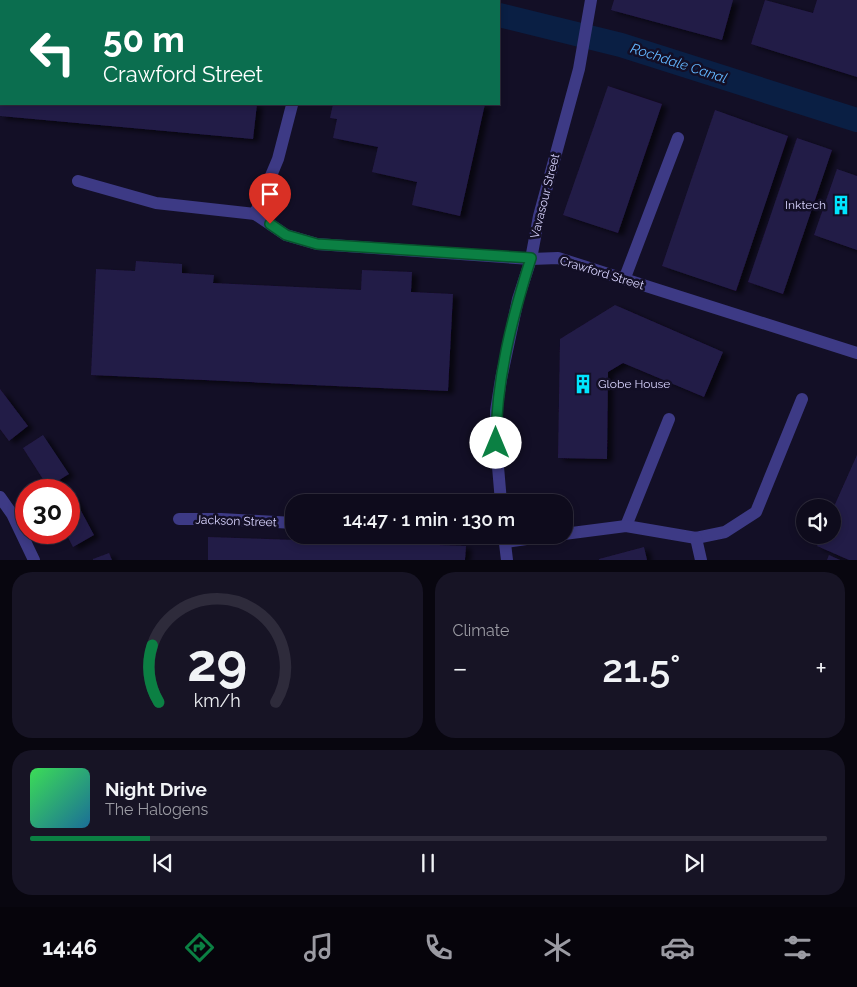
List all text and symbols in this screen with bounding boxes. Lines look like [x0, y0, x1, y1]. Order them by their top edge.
text: 50 m [103, 19, 185, 60]
icon: left [20, 20, 85, 85]
water label: Rochdale Canal [629, 40, 730, 86]
text: Crawford Street [103, 61, 263, 87]
street label: Vavasour Street [528, 152, 562, 240]
pin [249, 173, 291, 224]
icon: arrive [256, 180, 284, 208]
building icon: Inktech [830, 194, 852, 216]
place label: Inktech [785, 198, 826, 212]
street label: Crawford Street [558, 254, 646, 292]
building icon: Globe House [572, 373, 594, 395]
place label: Globe House [598, 377, 670, 391]
position arrow [469, 416, 521, 468]
speed limit sign: 30 [15, 479, 80, 544]
map controls [796, 499, 841, 544]
button: sound [796, 499, 841, 544]
text: 14:47 · 1 min · 130 m [343, 508, 515, 530]
street label: Jackson Street [195, 513, 277, 529]
text: Climate [453, 621, 509, 640]
text: 29 [187, 632, 247, 693]
text: 21.5° [602, 646, 681, 691]
text: − [453, 652, 468, 685]
text: + [815, 652, 827, 685]
text: km/h [194, 690, 241, 711]
text: Night Drive [105, 778, 207, 800]
text: The Halogens [105, 800, 208, 819]
icon: previous [149, 849, 177, 877]
icon: pause [414, 849, 442, 877]
icon: next [680, 849, 708, 877]
icon: directions [182, 930, 217, 965]
icon: music [301, 930, 336, 965]
icon: phone [421, 930, 456, 965]
icon: climate [540, 930, 575, 965]
icon: car [660, 930, 695, 965]
icon: filters [780, 930, 815, 965]
text: 14:46 [42, 934, 97, 960]

